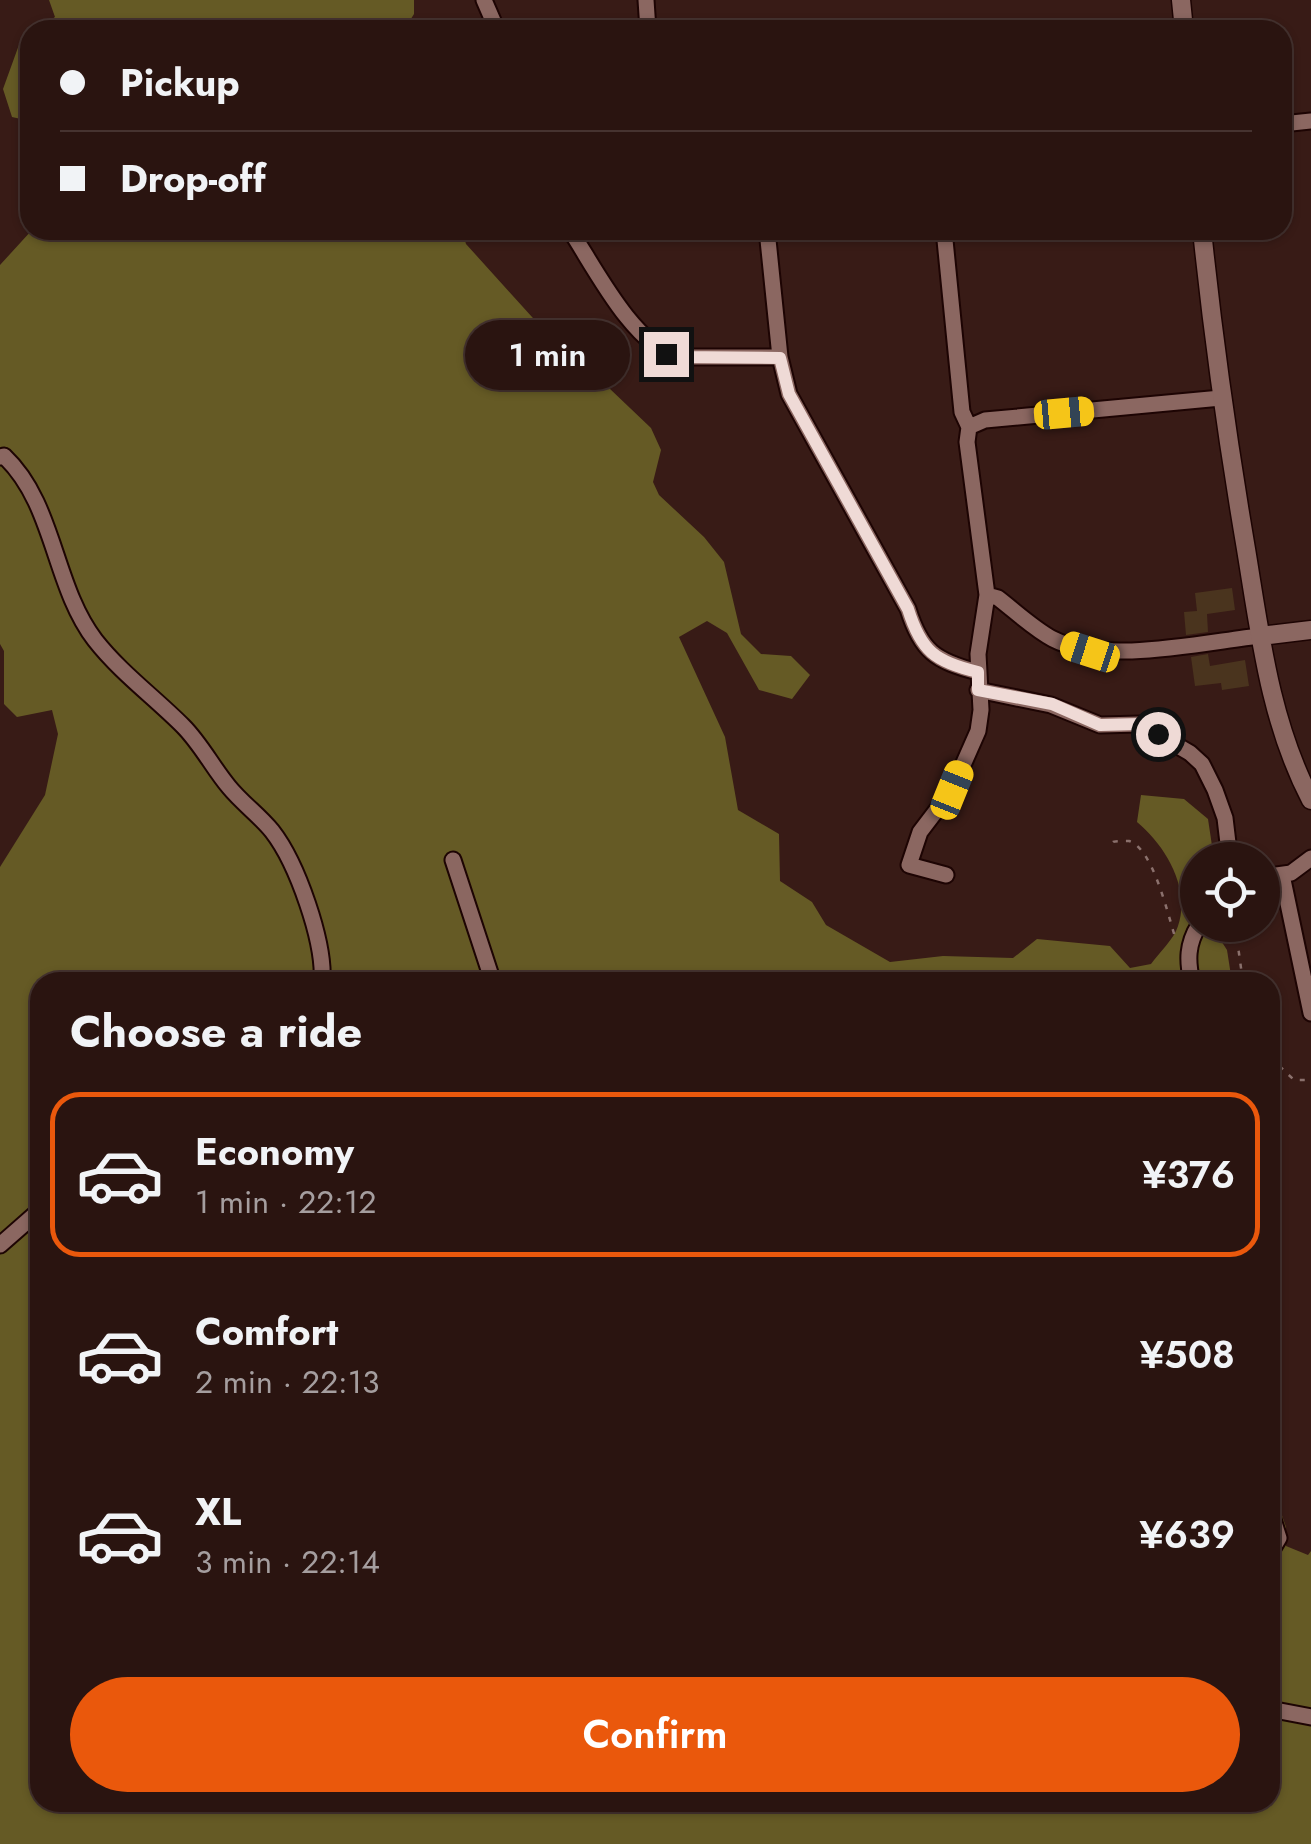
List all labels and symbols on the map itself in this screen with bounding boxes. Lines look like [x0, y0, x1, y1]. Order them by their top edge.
callout: 1 min [466, 319, 631, 389]
route end [644, 332, 689, 377]
car [1033, 395, 1095, 431]
car [1057, 628, 1123, 676]
route start [1136, 712, 1181, 757]
car [927, 757, 977, 823]

